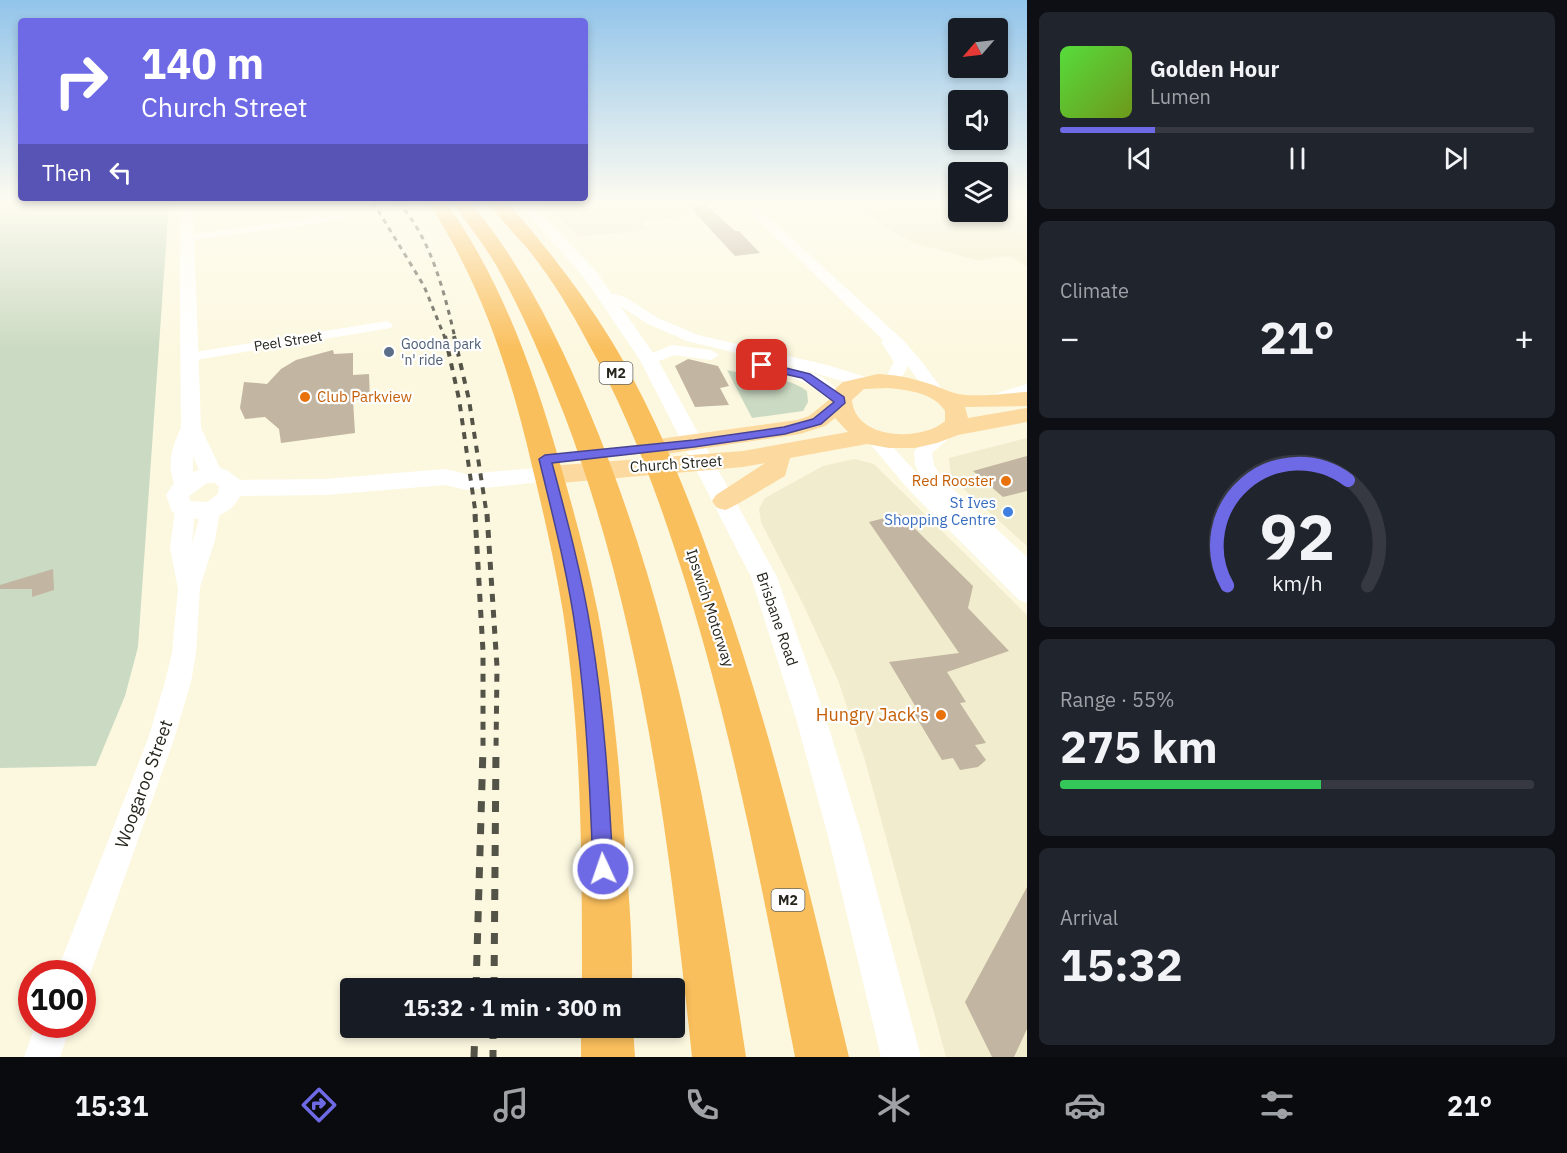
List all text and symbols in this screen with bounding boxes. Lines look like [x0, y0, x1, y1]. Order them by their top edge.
north arrow [948, 18, 1008, 78]
map controls [948, 18, 1008, 222]
text: 140 m [141, 36, 264, 91]
icon: right [42, 42, 120, 120]
text: Golden Hour [1150, 54, 1279, 83]
text: Lumen [1150, 83, 1211, 110]
text: Church Street [141, 89, 308, 124]
button: sound [948, 90, 1008, 150]
icon: previous [1123, 142, 1156, 175]
icon: pause [1281, 142, 1314, 175]
icon: next [1439, 142, 1472, 175]
icon: left [104, 156, 137, 189]
text: Then [42, 158, 92, 187]
button: layers [948, 162, 1008, 222]
text: Climate [1060, 277, 1129, 304]
text: 21° [1259, 308, 1335, 366]
text: − [1060, 316, 1080, 359]
text: + [1514, 316, 1534, 359]
street label: Peel Street [252, 327, 324, 355]
place label: Goodna park 'n' ride [401, 335, 482, 369]
pin [736, 339, 787, 390]
marker: Goodna park 'n' ride [382, 345, 396, 359]
icon: arrive [745, 348, 778, 381]
road number: M2 [600, 362, 632, 384]
place label: Club Parkview [317, 387, 413, 406]
marker: Club Parkview [298, 390, 312, 404]
street label: Church Street [629, 451, 723, 476]
place label: Red Rooster [912, 471, 994, 490]
marker: Red Rooster [999, 474, 1013, 488]
place label: St Ives Shopping Centre [884, 493, 996, 529]
text: 92 [1260, 496, 1334, 577]
marker: St Ives Shopping Centre [1001, 505, 1015, 519]
street label: Ipswich Motorway [682, 546, 739, 670]
street label: Brisbane Road [753, 569, 802, 668]
text: km/h [1272, 569, 1322, 597]
text: Range · 55% [1060, 686, 1175, 713]
place label: Hungry Jack's [816, 703, 929, 726]
marker: Hungry Jack's [934, 708, 948, 722]
street label: Woogaroo Street [110, 716, 177, 851]
text: 275 km [1060, 717, 1218, 775]
position arrow [571, 837, 635, 901]
road number: M2 [772, 889, 804, 911]
text: Arrival [1060, 904, 1118, 931]
text: 15:32 [1060, 935, 1183, 993]
speed limit sign: 100 [18, 960, 96, 1038]
text: 15:32 · 1 min · 300 m [403, 993, 622, 1022]
icon: directions [298, 1084, 340, 1126]
icon: music [490, 1084, 532, 1126]
icon: phone [681, 1084, 723, 1126]
icon: climate [873, 1084, 915, 1126]
icon: car [1064, 1084, 1106, 1126]
icon: filters [1256, 1084, 1298, 1126]
text: 15:31 [75, 1088, 148, 1123]
text: 21° [1447, 1088, 1492, 1123]

